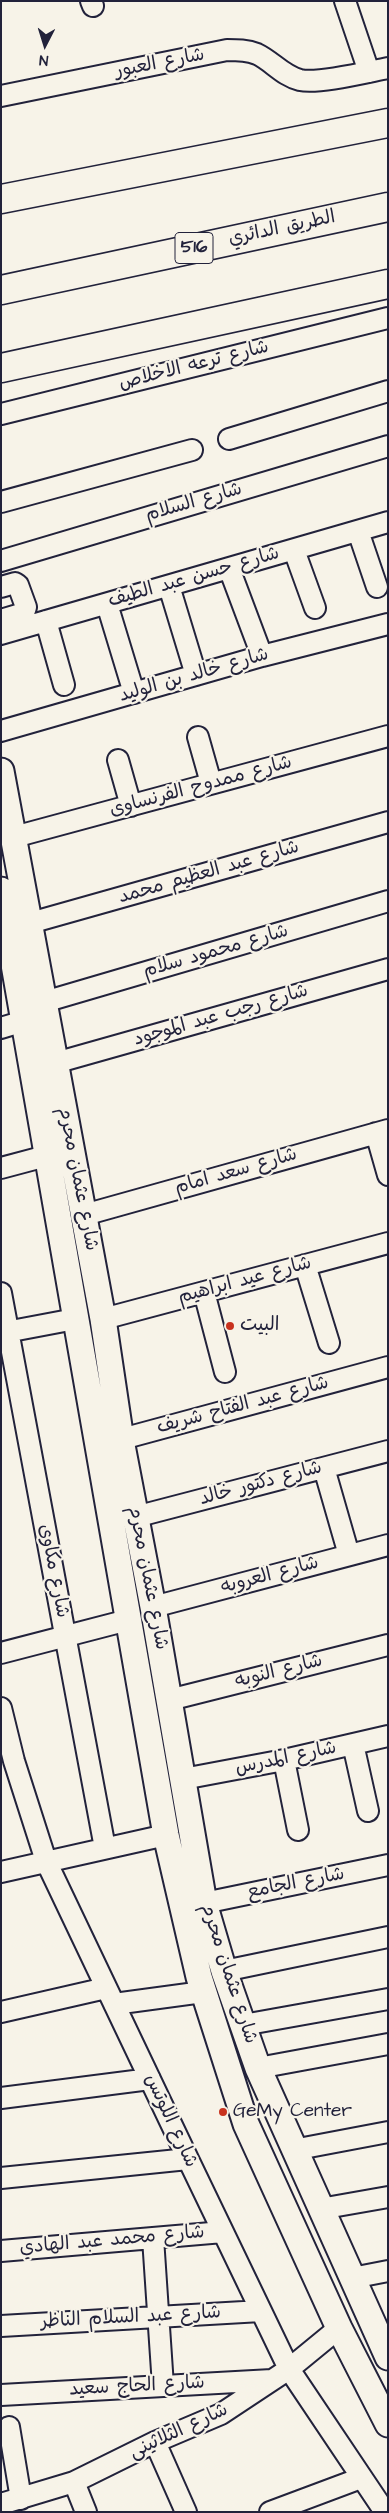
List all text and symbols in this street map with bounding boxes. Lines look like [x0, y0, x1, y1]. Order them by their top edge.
north arrow [20, 20, 70, 70]
street label: شارع العبور [113, 44, 207, 84]
text: N [38, 50, 49, 70]
street label: الطريق الدائري [227, 207, 337, 251]
road number: 516 [175, 232, 213, 264]
street label: شارع ترعه الاخلاص [117, 336, 271, 396]
street label: شارع السلام [143, 478, 245, 528]
street label: شارع حسن عبد الطيف [106, 543, 282, 613]
street label: شارع خالد بن الوليد [117, 644, 271, 708]
street label: شارع ممدوح الفرنساوى [107, 752, 295, 822]
street label: شارع عبد العظيم محمد [116, 836, 302, 910]
street label: شارع محمود سلام [141, 920, 291, 984]
street label: شارع رجب عبد الموجود [131, 980, 311, 1052]
street label: شارع عثمان محرم [52, 1105, 102, 1253]
street label: شارع سعد امام [172, 1144, 300, 1200]
street label: شارع عيد ابراهيم [176, 1252, 314, 1310]
place label: البيت [240, 1315, 279, 1337]
marker: البيت [224, 1320, 236, 1332]
street label: شارع عبد الفتاح شريف [155, 1372, 331, 1440]
street label: شارع دكتور خالد [197, 1457, 325, 1511]
street label: شارع عثمان محرم [122, 1504, 172, 1652]
street label: شارع مكاوى [33, 1522, 73, 1620]
street label: شارع العروبه [219, 1552, 321, 1600]
street label: شارع النوبه [233, 1650, 325, 1694]
street label: شارع المدرس [233, 1737, 339, 1781]
street label: شارع الجامع [245, 1863, 347, 1905]
street label: شارع عثمان محرم [195, 1901, 261, 2047]
street label: شارع اللوتس [138, 2071, 202, 2171]
place label: GeMy Center [233, 2101, 352, 2123]
marker: GeMy Center [217, 2106, 229, 2118]
street label: شارع محمد عبد الهادي [19, 2222, 205, 2260]
street label: شارع عبد السلام الناظر [40, 2302, 222, 2334]
street label: شارع الحاج سعيد [69, 2372, 205, 2402]
street label: شارع الثلاثينى [126, 2399, 232, 2465]

